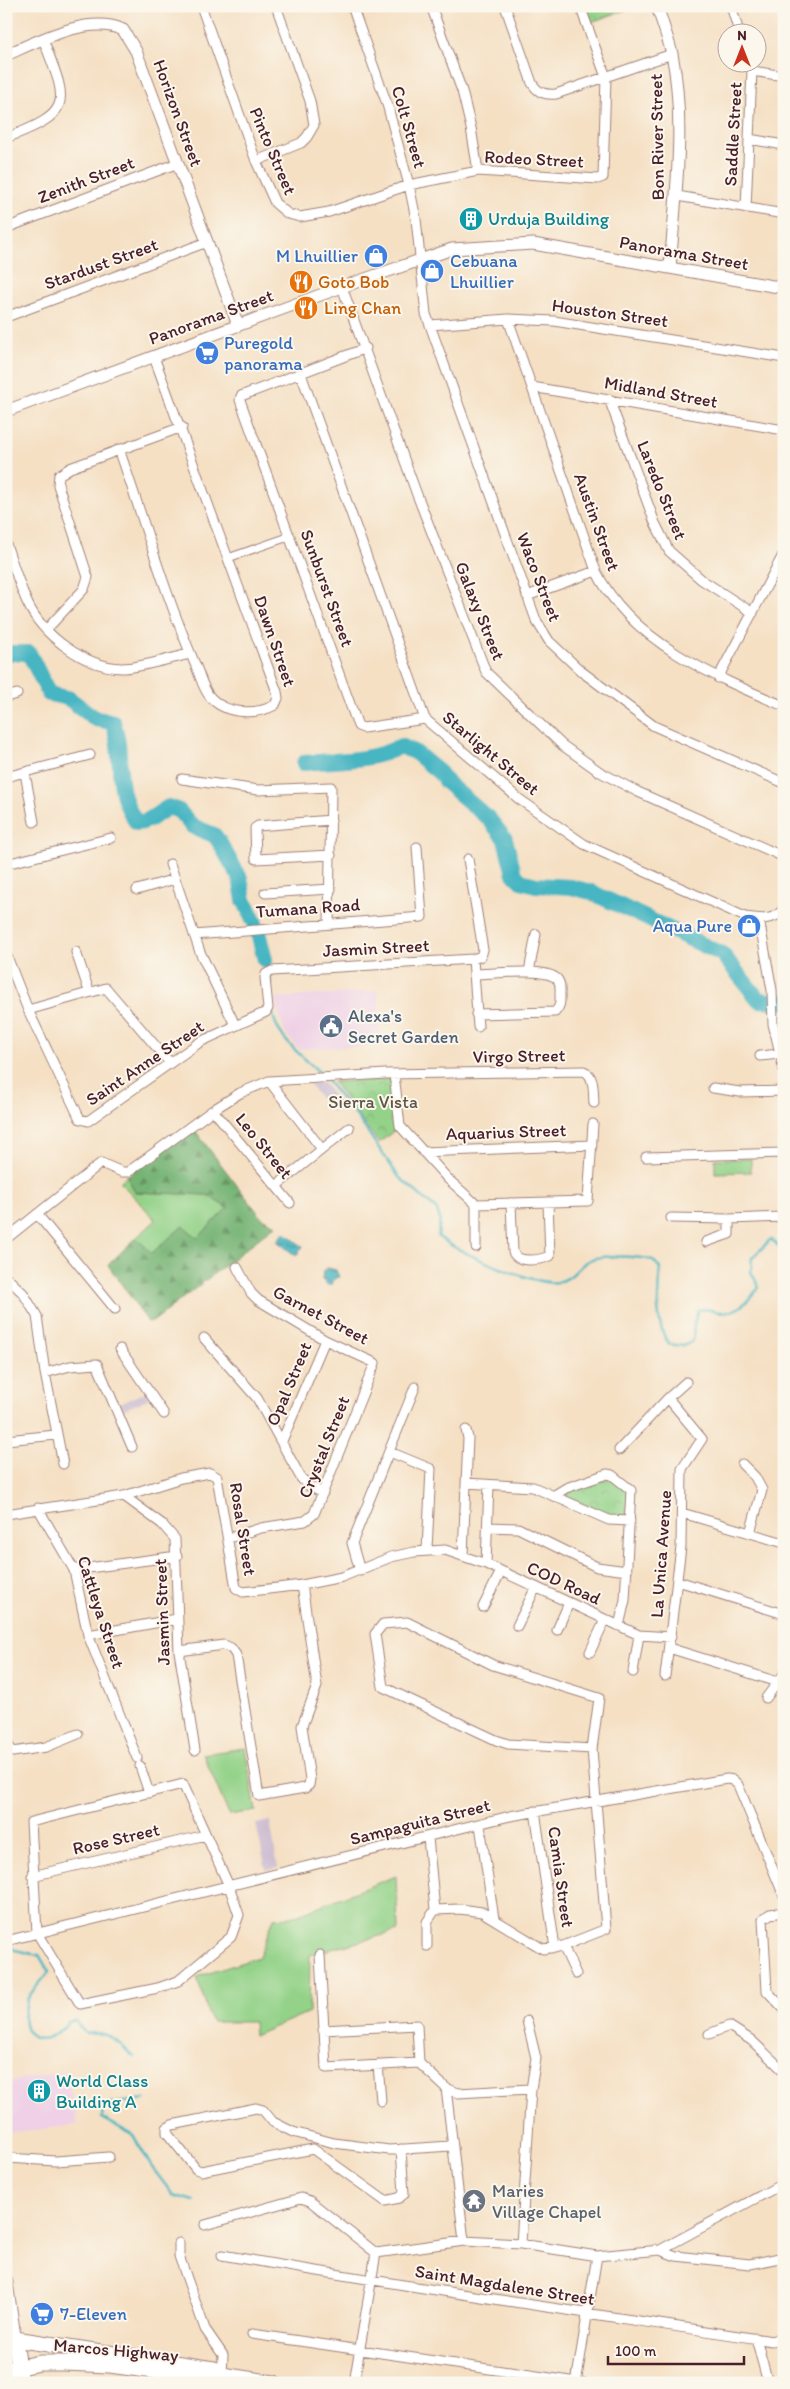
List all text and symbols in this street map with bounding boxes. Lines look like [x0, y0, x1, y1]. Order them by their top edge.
north arrow [718, 22, 768, 72]
text: N [737, 27, 747, 44]
street label: Horizon Street [148, 56, 208, 170]
street label: Bon River Street [645, 73, 669, 200]
street label: Saddle Street [719, 81, 747, 187]
street label: Colt Street [387, 83, 431, 171]
street label: Pinto Street [245, 104, 301, 198]
street label: Rodeo Street [484, 145, 585, 173]
street label: Zenith Street [35, 151, 138, 208]
building icon: Urduja Building [458, 206, 484, 232]
place label: Urduja Building [488, 208, 610, 230]
street label: Panorama Street [618, 231, 751, 275]
street label: Stardust Street [41, 233, 161, 295]
shop icon: M Lhuillier [363, 243, 389, 269]
place label: M Lhuillier [276, 245, 359, 267]
place label: Cebuana Lhuillier [450, 250, 518, 293]
shop icon: Cebuana Lhuillier [419, 258, 445, 284]
restaurant icon: Goto Bob [288, 269, 314, 295]
place label: Goto Bob [318, 271, 389, 293]
street label: Panorama Street [146, 284, 276, 350]
street label: Houston Street [550, 294, 670, 332]
restaurant icon: Ling Chan [293, 295, 319, 321]
place label: Ling Chan [324, 297, 401, 319]
place label: Puregold panorama [224, 332, 303, 375]
supermarket icon: Puregold panorama [194, 340, 220, 366]
street label: Midland Street [603, 371, 720, 413]
street label: Laredo Street [632, 437, 692, 543]
street label: Austin Street [569, 470, 625, 574]
street label: Sunburst Street [296, 526, 359, 650]
street label: Waco Street [512, 529, 566, 625]
street label: Galaxy Street [450, 558, 510, 664]
street label: Dawn Street [249, 592, 301, 690]
street label: Starlight Street [438, 706, 544, 800]
street label: Tumana Road [255, 893, 361, 923]
shop icon: Aqua Pure [736, 913, 762, 939]
place label: Aqua Pure [653, 915, 732, 937]
street label: Jasmin Street [322, 934, 430, 962]
place label: Alexa's Secret Garden [348, 1005, 459, 1048]
public building icon: Alexa's Secret Garden [318, 1013, 344, 1039]
street label: Saint Anne Street [82, 1015, 208, 1111]
street label: Virgo Street [472, 1044, 566, 1068]
park label: Sierra Vista [328, 1091, 418, 1113]
street label: Leo Street [231, 1109, 297, 1184]
street label: Aquarius Street [445, 1119, 567, 1145]
street label: Garnet Street [269, 1280, 373, 1350]
street label: Opal Street [261, 1338, 317, 1429]
street label: Crystal Street [293, 1392, 355, 1501]
street label: Rosal Street [225, 1481, 261, 1577]
street label: La Unica Avenue [646, 1489, 676, 1619]
street label: Cattleya Street [72, 1553, 130, 1671]
street label: COD Road [523, 1556, 605, 1610]
street label: Jasmin Street [149, 1558, 175, 1666]
street label: Sampaguita Street [348, 1794, 493, 1850]
street label: Rose Street [70, 1818, 162, 1860]
street label: Camia Street [543, 1825, 579, 1929]
place label: World Class Building A [56, 2070, 148, 2113]
building icon: World Class Building A [26, 2078, 52, 2104]
place label: Maries Village Chapel [492, 2180, 601, 2223]
temple icon: Maries Village Chapel [461, 2188, 487, 2214]
street label: Saint Magdalene Street [414, 2260, 597, 2310]
supermarket icon: 7-Eleven [29, 2301, 55, 2327]
place label: 7-Eleven [60, 2303, 127, 2325]
street label: Marcos Highway [53, 2334, 180, 2366]
scale bar [608, 2334, 744, 2366]
text: 100 m [615, 2342, 657, 2360]

